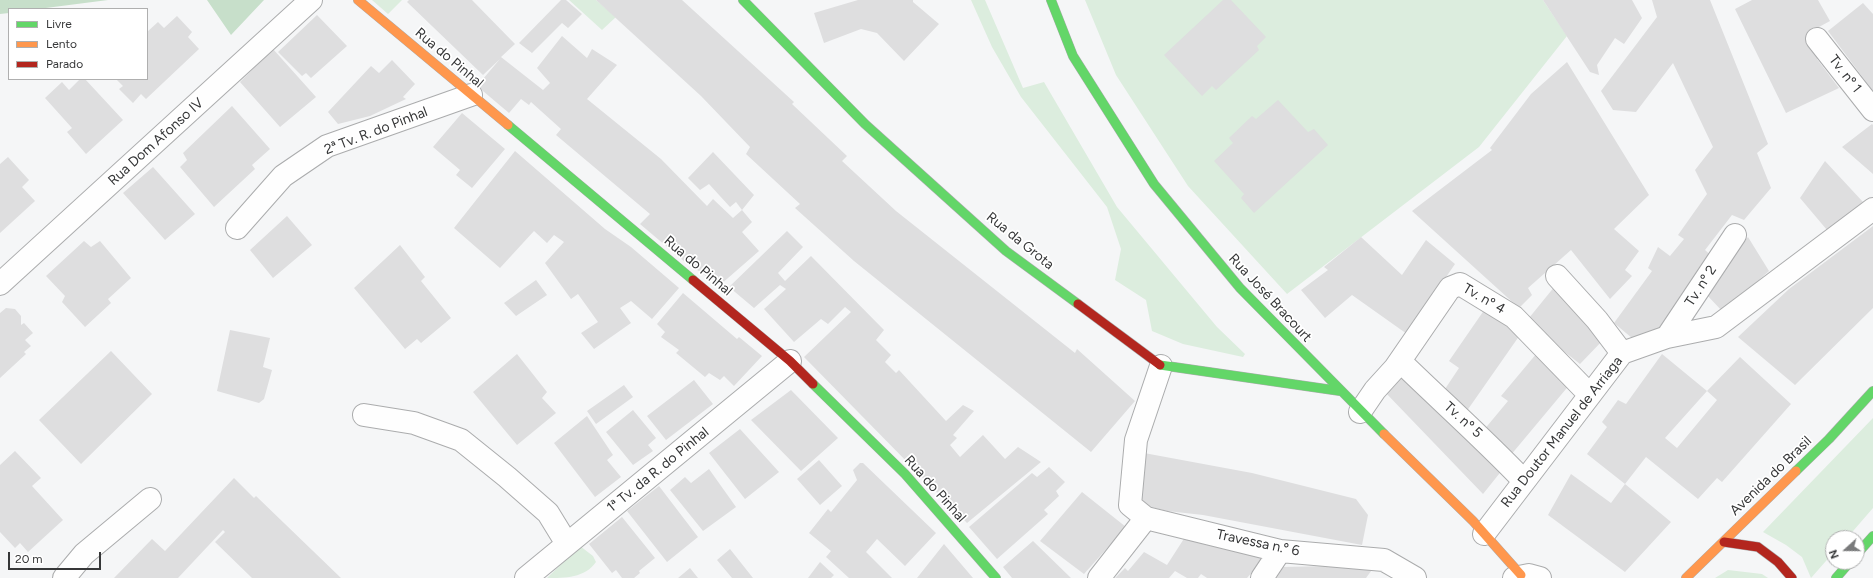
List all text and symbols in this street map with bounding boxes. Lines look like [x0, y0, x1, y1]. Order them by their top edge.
legend [8, 8, 148, 80]
text: Livre [46, 17, 72, 31]
street label: Rua do Pinhal [411, 25, 487, 91]
text: Lento [46, 37, 77, 51]
street label: Tv. nº 1 [1825, 52, 1865, 96]
text: Parado [46, 57, 83, 71]
street label: Rua Dom Afonso IV [105, 95, 207, 189]
street label: 2ª Tv. R. do Pinhal [322, 104, 430, 158]
street label: Rua da Grota [983, 209, 1057, 273]
street label: Rua do Pinhal [660, 233, 736, 299]
street label: Rua José Bracourt [1225, 251, 1315, 345]
street label: Tv. nº 2 [1682, 262, 1720, 310]
street label: Tv. nº 4 [1460, 280, 1508, 318]
street label: Rua Doutor Manuel de Arriaga [1498, 353, 1626, 511]
street label: Tv. nº 5 [1440, 398, 1486, 442]
street label: 1ª Tv. da R. do Pinhal [604, 424, 712, 516]
street label: Avenida do Brasil [1727, 433, 1815, 519]
street label: Rua do Pinhal [901, 452, 969, 526]
street label: Travessa n.º 6 [1215, 526, 1301, 560]
north arrow [1825, 530, 1865, 570]
scale bar [10, 544, 103, 570]
text: N [1827, 548, 1842, 560]
text: 20 m [15, 552, 43, 566]

